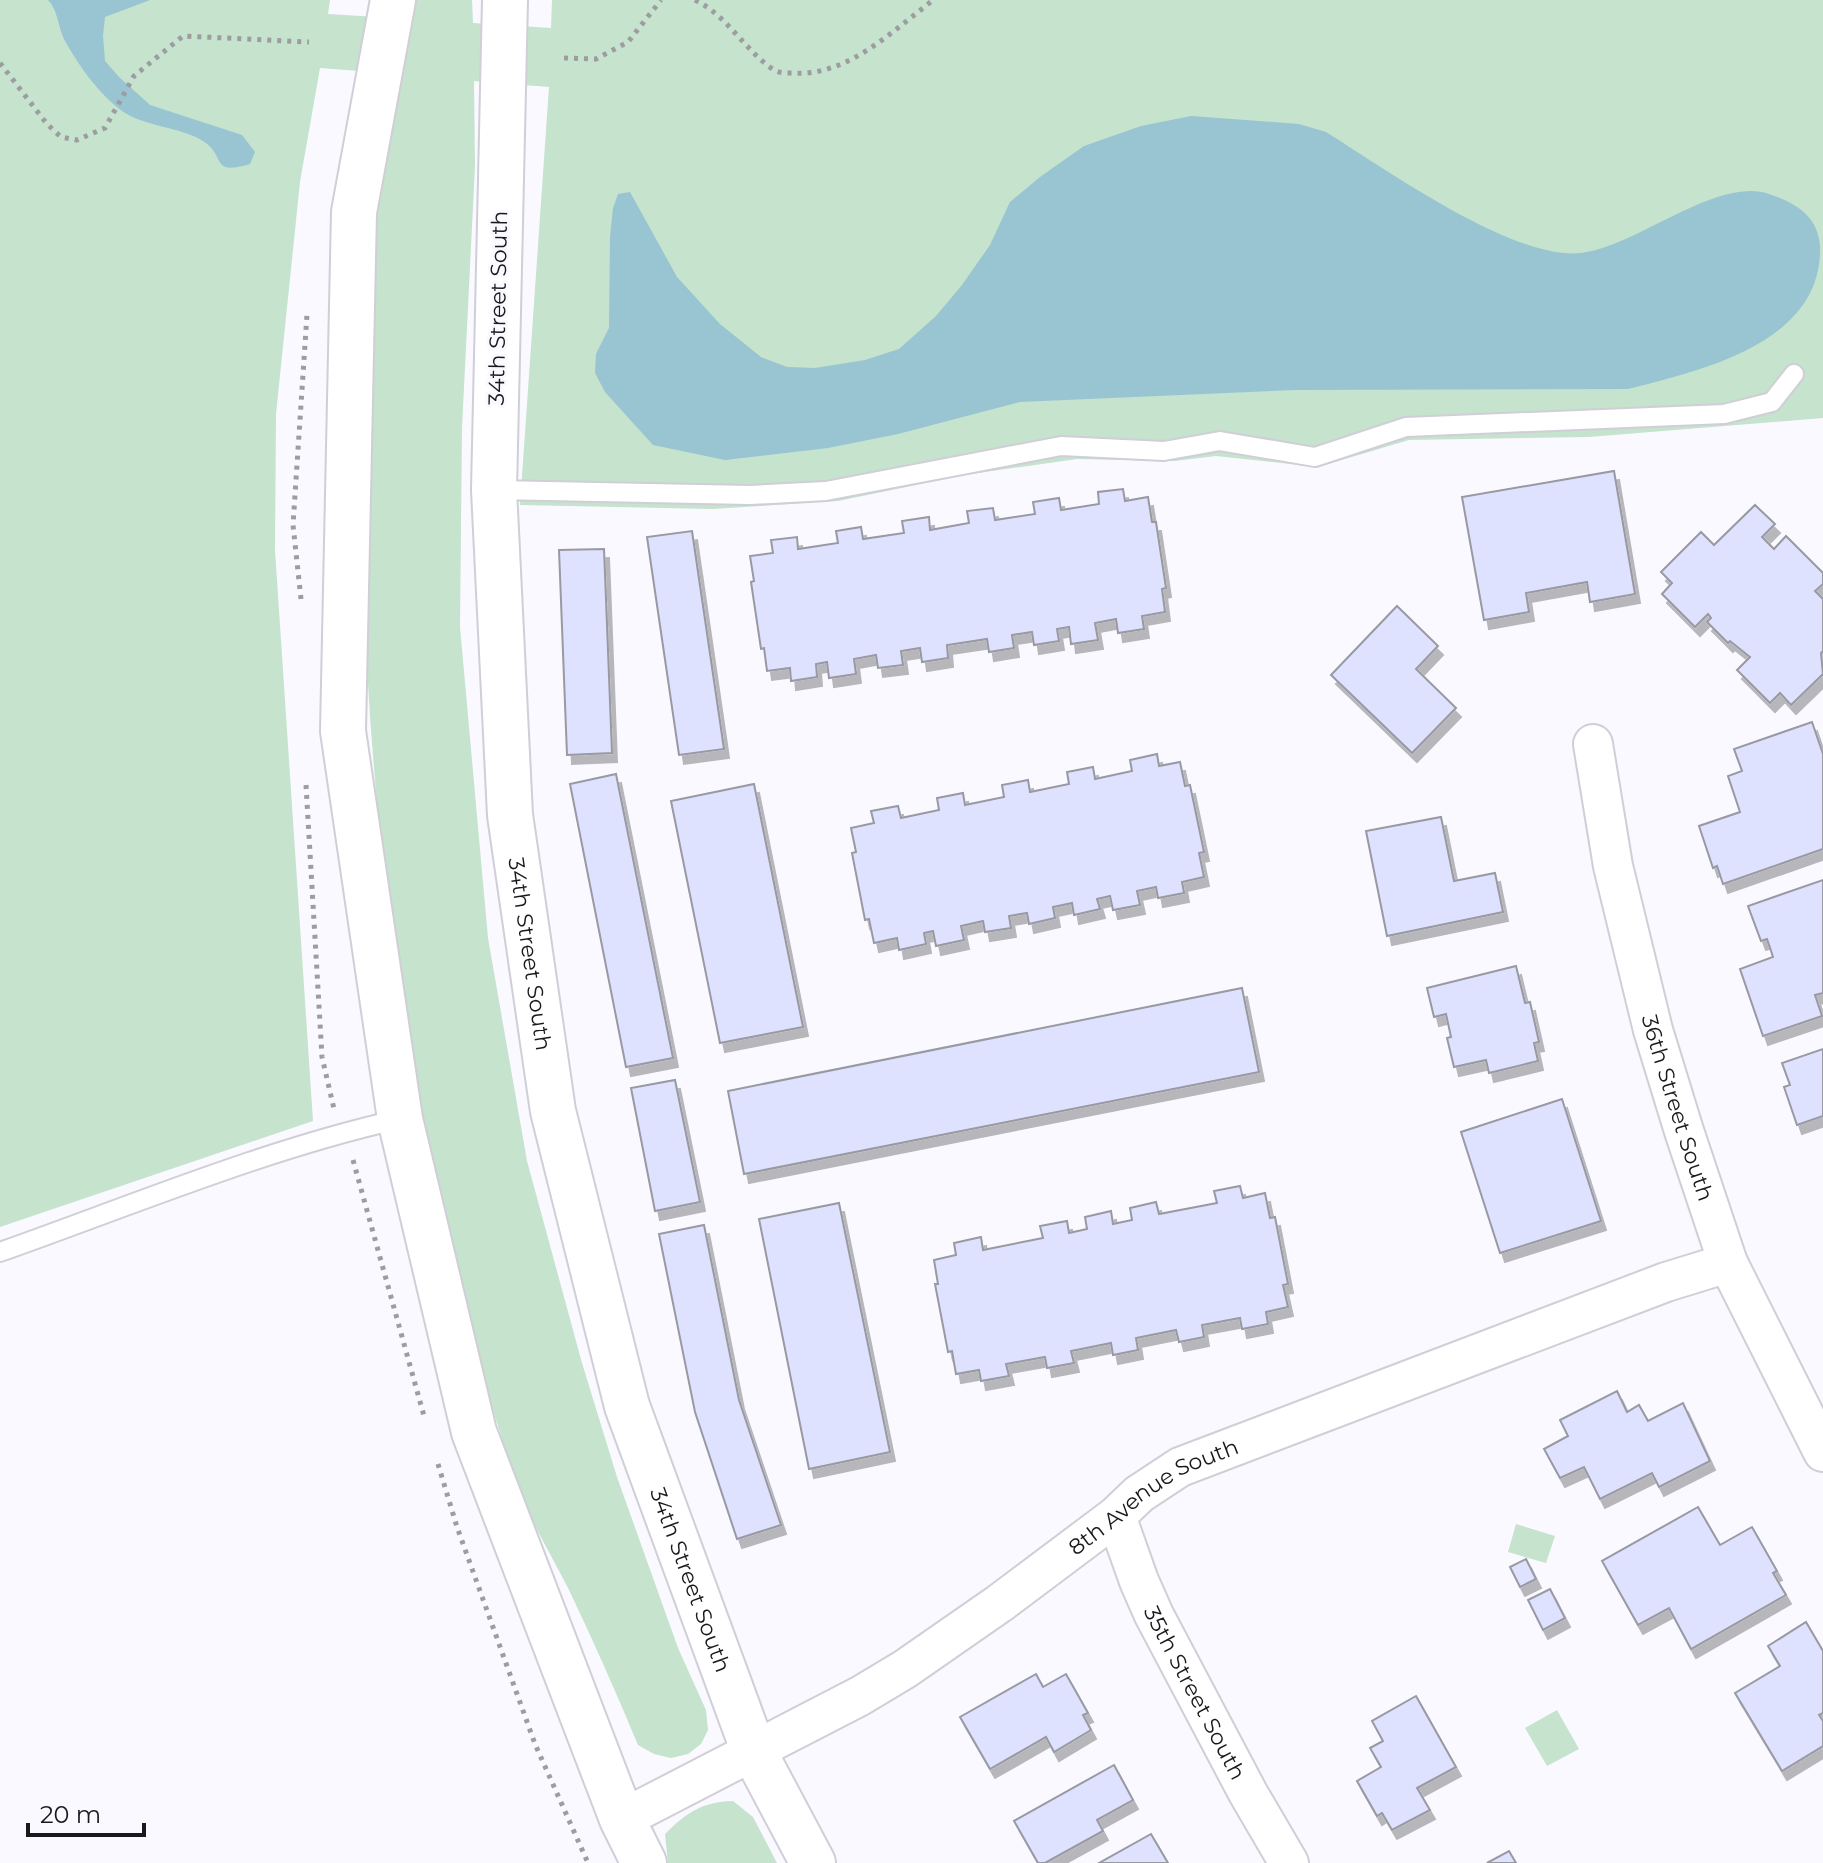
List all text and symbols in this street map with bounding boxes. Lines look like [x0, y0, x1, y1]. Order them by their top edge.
street label: 34th Street South [483, 210, 513, 406]
street label: 34th Street South [503, 856, 558, 1052]
street label: 36th Street South [1636, 1012, 1720, 1204]
street label: 8th Avenue South [1063, 1433, 1242, 1561]
street label: 34th Street South [645, 1484, 737, 1676]
street label: 35th Street South [1138, 1602, 1252, 1784]
scale bar [28, 1787, 144, 1837]
text: 20 m [40, 1800, 101, 1829]

